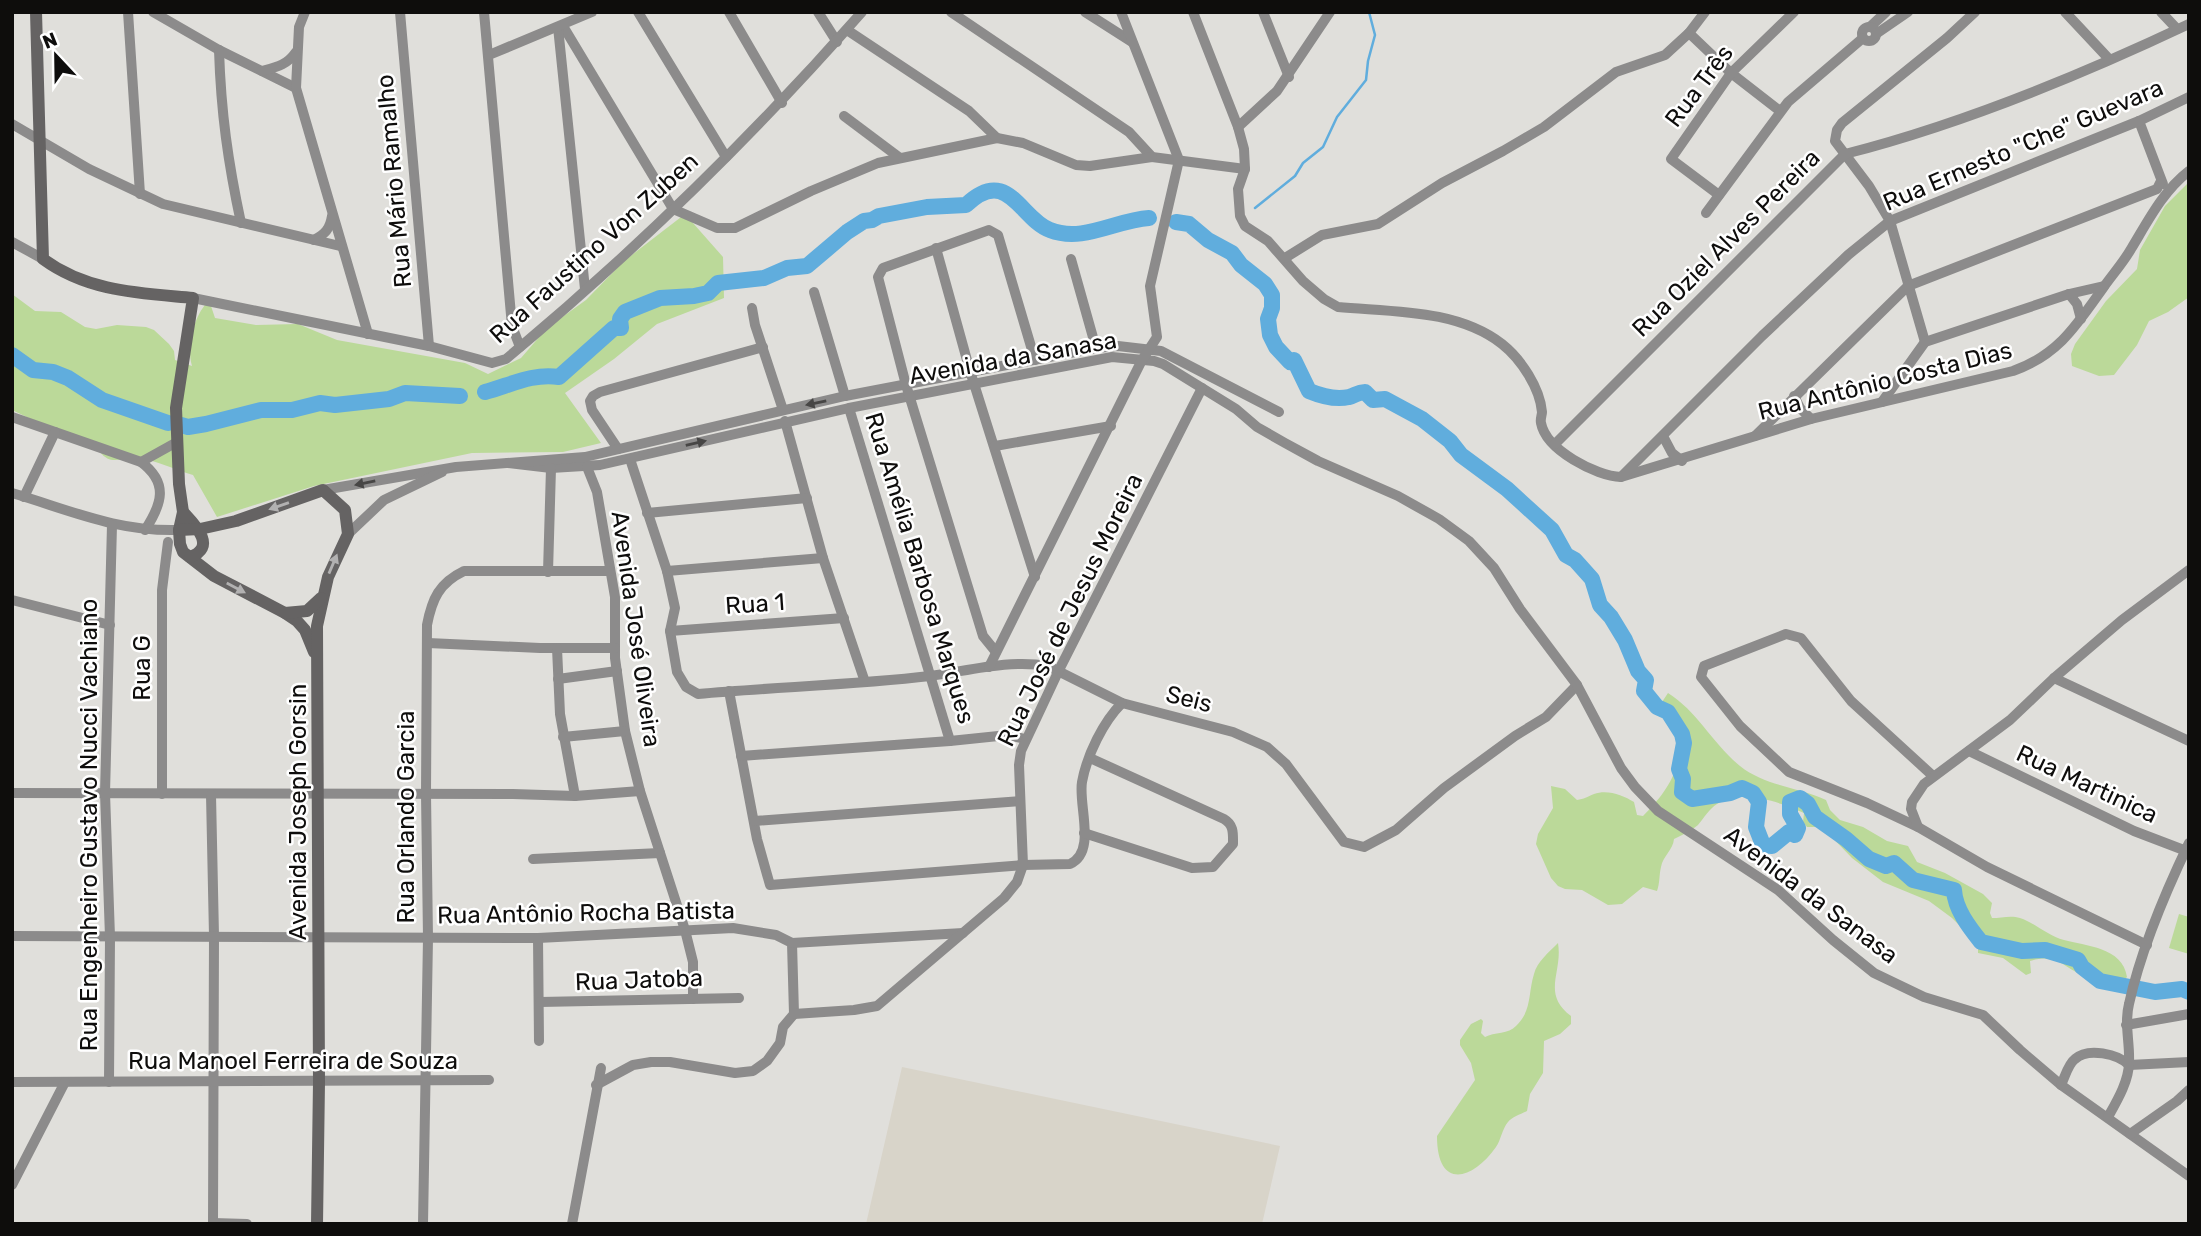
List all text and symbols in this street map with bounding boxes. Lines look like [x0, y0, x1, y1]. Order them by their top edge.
north arrow [21, 21, 91, 91]
text: N [39, 27, 60, 54]
street label: Rua Três [1659, 40, 1739, 132]
street label: Rua Mário Ramalho [371, 73, 417, 289]
street label: Rua Ernesto "Che" Guevara [1879, 73, 2167, 217]
street label: Rua Oziel Alves Pereira [1627, 144, 1825, 342]
street label: Rua Faustino Von Zuben [484, 147, 704, 349]
street label: Avenida da Sanasa [907, 326, 1119, 390]
street label: Rua Antônio Costa Dias [1755, 336, 2015, 426]
one-way arrow [805, 397, 827, 408]
street label: Rua Amélia Barbosa Marques [859, 409, 981, 727]
one-way arrow [685, 437, 707, 448]
street label: Rua José de Jesus Moreira [992, 469, 1148, 751]
one-way arrow [354, 478, 376, 489]
one-way arrow [269, 501, 290, 512]
street label: Avenida José Oliveira [606, 509, 666, 749]
one-way arrow [327, 554, 339, 574]
one-way arrow [226, 582, 245, 594]
street label: Rua 1 [724, 588, 786, 620]
street label: Rua Engenheiro Gustavo Nucci Vachiano [75, 599, 103, 1051]
street label: Rua G [128, 635, 156, 701]
street label: Seis [1163, 680, 1215, 718]
street label: Avenida Joseph Gorsin [284, 684, 312, 940]
street label: Rua Orlando Garcia [392, 710, 420, 924]
street label: Rua Martinica [2012, 739, 2162, 829]
street label: Avenida da Sanasa [1719, 821, 1903, 969]
street label: Rua Antônio Rocha Batista [437, 896, 735, 930]
street label: Rua Jatoba [574, 964, 704, 996]
street label: Rua Manoel Ferreira de Souza [128, 1047, 458, 1075]

